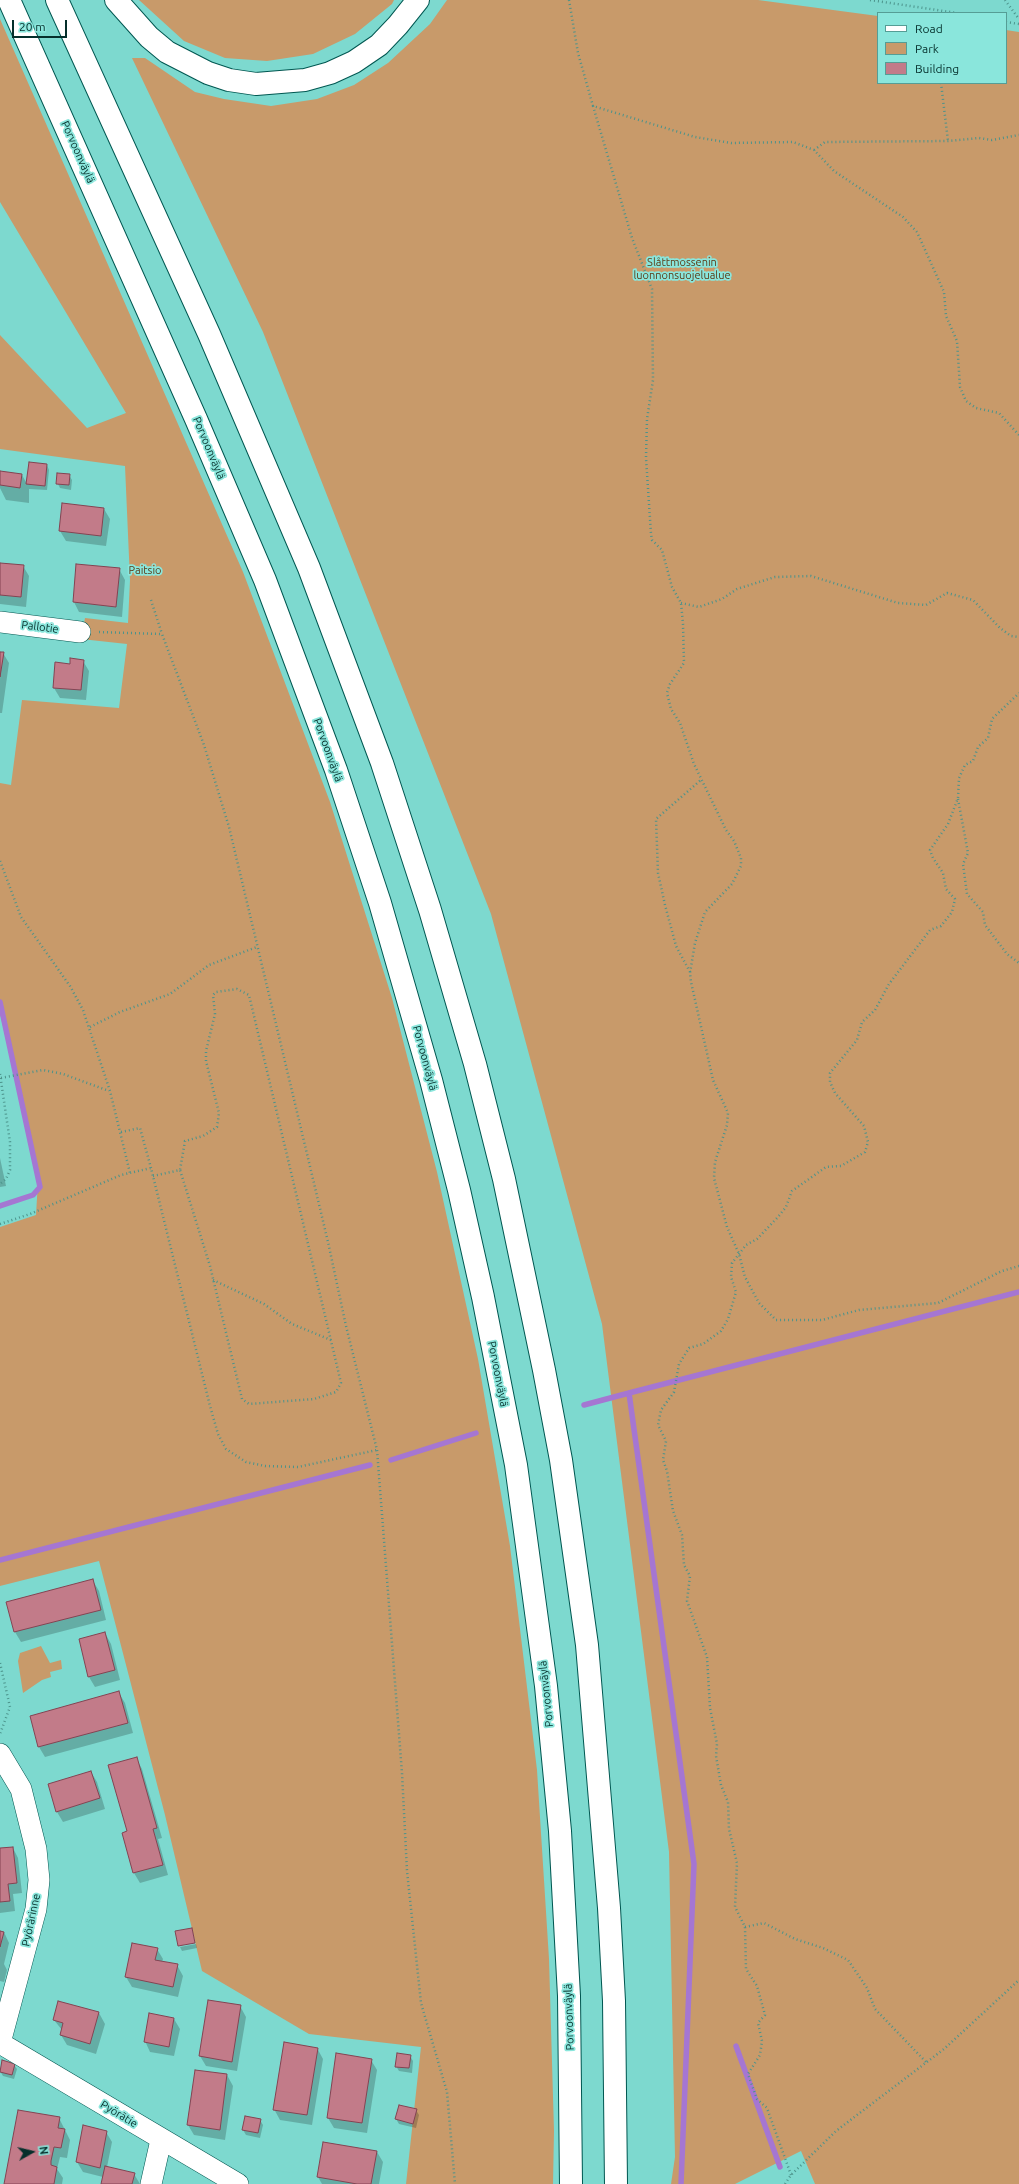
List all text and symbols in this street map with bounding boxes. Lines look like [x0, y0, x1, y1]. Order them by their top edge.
scale bar [14, 12, 69, 38]
legend [877, 12, 1007, 84]
text: 20 m [19, 20, 46, 33]
text: Road [915, 22, 943, 35]
text: Park [915, 42, 939, 55]
text: Building [915, 62, 959, 75]
street label: Porvoonväylä [58, 119, 98, 185]
park label: Slåttmossenin luonnonsuojelualue [633, 255, 731, 281]
street label: Porvoonväylä [190, 415, 228, 481]
park label: Paitsio [128, 563, 162, 577]
street label: Pallotie [21, 618, 59, 636]
street label: Porvoonväylä [310, 716, 346, 784]
street label: Porvoonväylä [410, 1024, 440, 1092]
street label: Porvoonväylä [485, 1340, 511, 1408]
street label: Porvoonväylä [536, 1660, 556, 1728]
street label: Pyörärinne [19, 1892, 43, 1948]
street label: Porvoonväylä [561, 1983, 577, 2051]
street label: Pyörätie [98, 2098, 140, 2130]
north arrow [12, 2132, 52, 2172]
text: N [37, 2145, 50, 2155]

